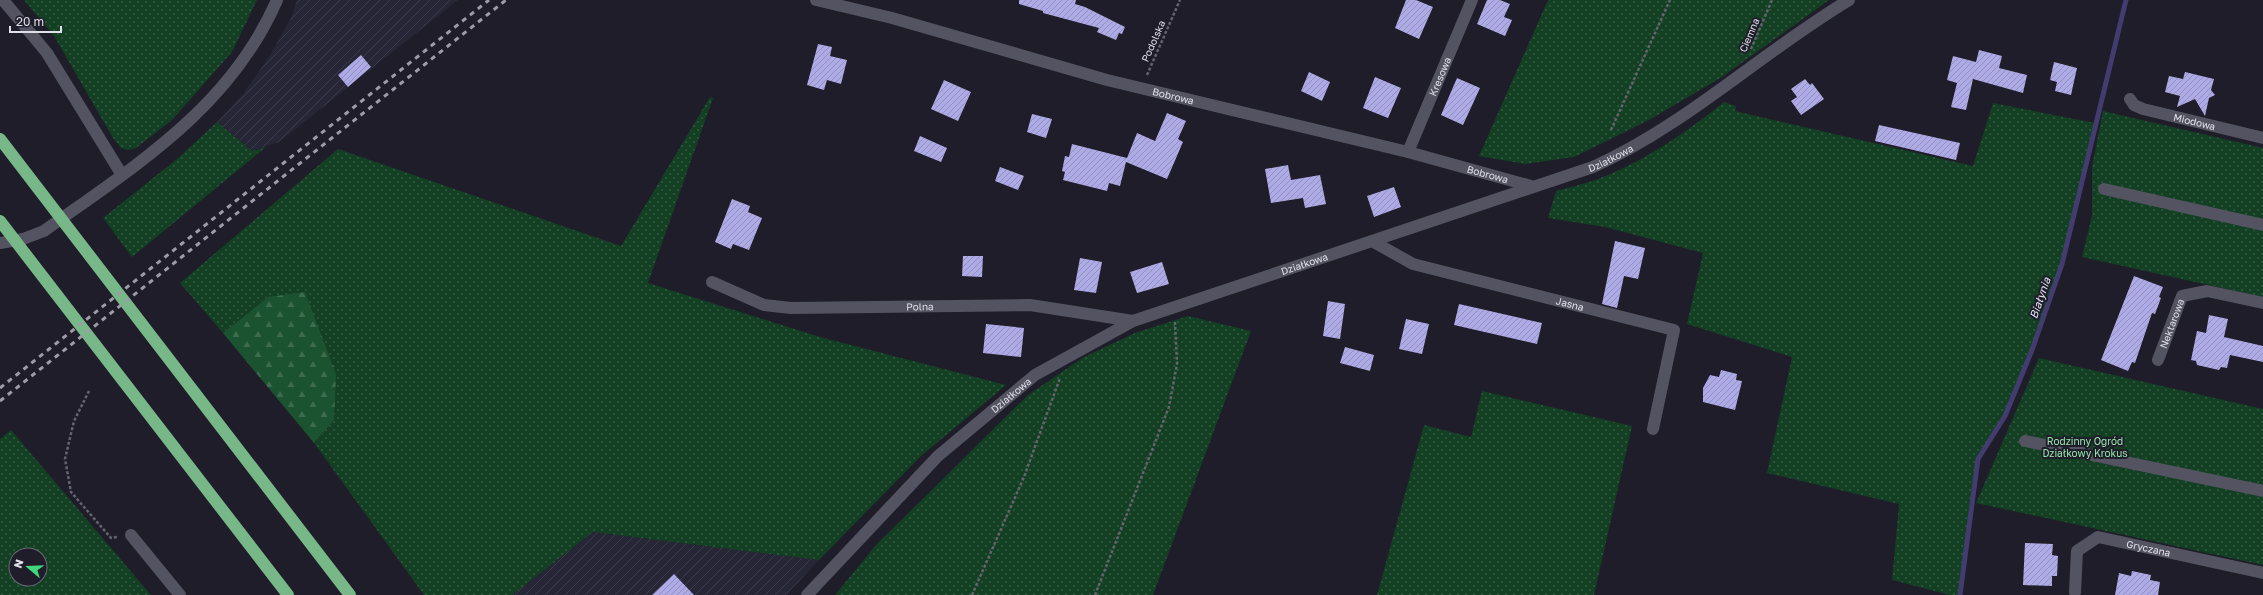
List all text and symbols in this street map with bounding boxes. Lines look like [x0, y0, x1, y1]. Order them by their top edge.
scale bar [10, 8, 61, 34]
text: 20 m [16, 14, 44, 29]
street label: Ciemna [1736, 16, 1762, 54]
street label: Podolska [1139, 18, 1167, 64]
street label: Kresowa [1426, 55, 1453, 98]
street label: Bobrowa [1151, 85, 1195, 107]
street label: Miodowa [2172, 111, 2217, 132]
street label: Działkowa [1587, 142, 1635, 174]
street label: Bobrowa [1466, 163, 1510, 185]
street label: Działkowa [1279, 250, 1329, 277]
water label: Białynia [2026, 275, 2054, 320]
street label: Jasna [1555, 294, 1585, 313]
street label: Nektarowa [2157, 297, 2186, 350]
street label: Polna [906, 300, 934, 313]
street label: Działkowa [988, 375, 1033, 415]
park label: Rodzinny Ogród Działkowy Krokus [2042, 435, 2128, 459]
street label: Gryczana [2125, 537, 2172, 559]
north arrow [8, 547, 48, 587]
text: N [11, 558, 26, 570]

